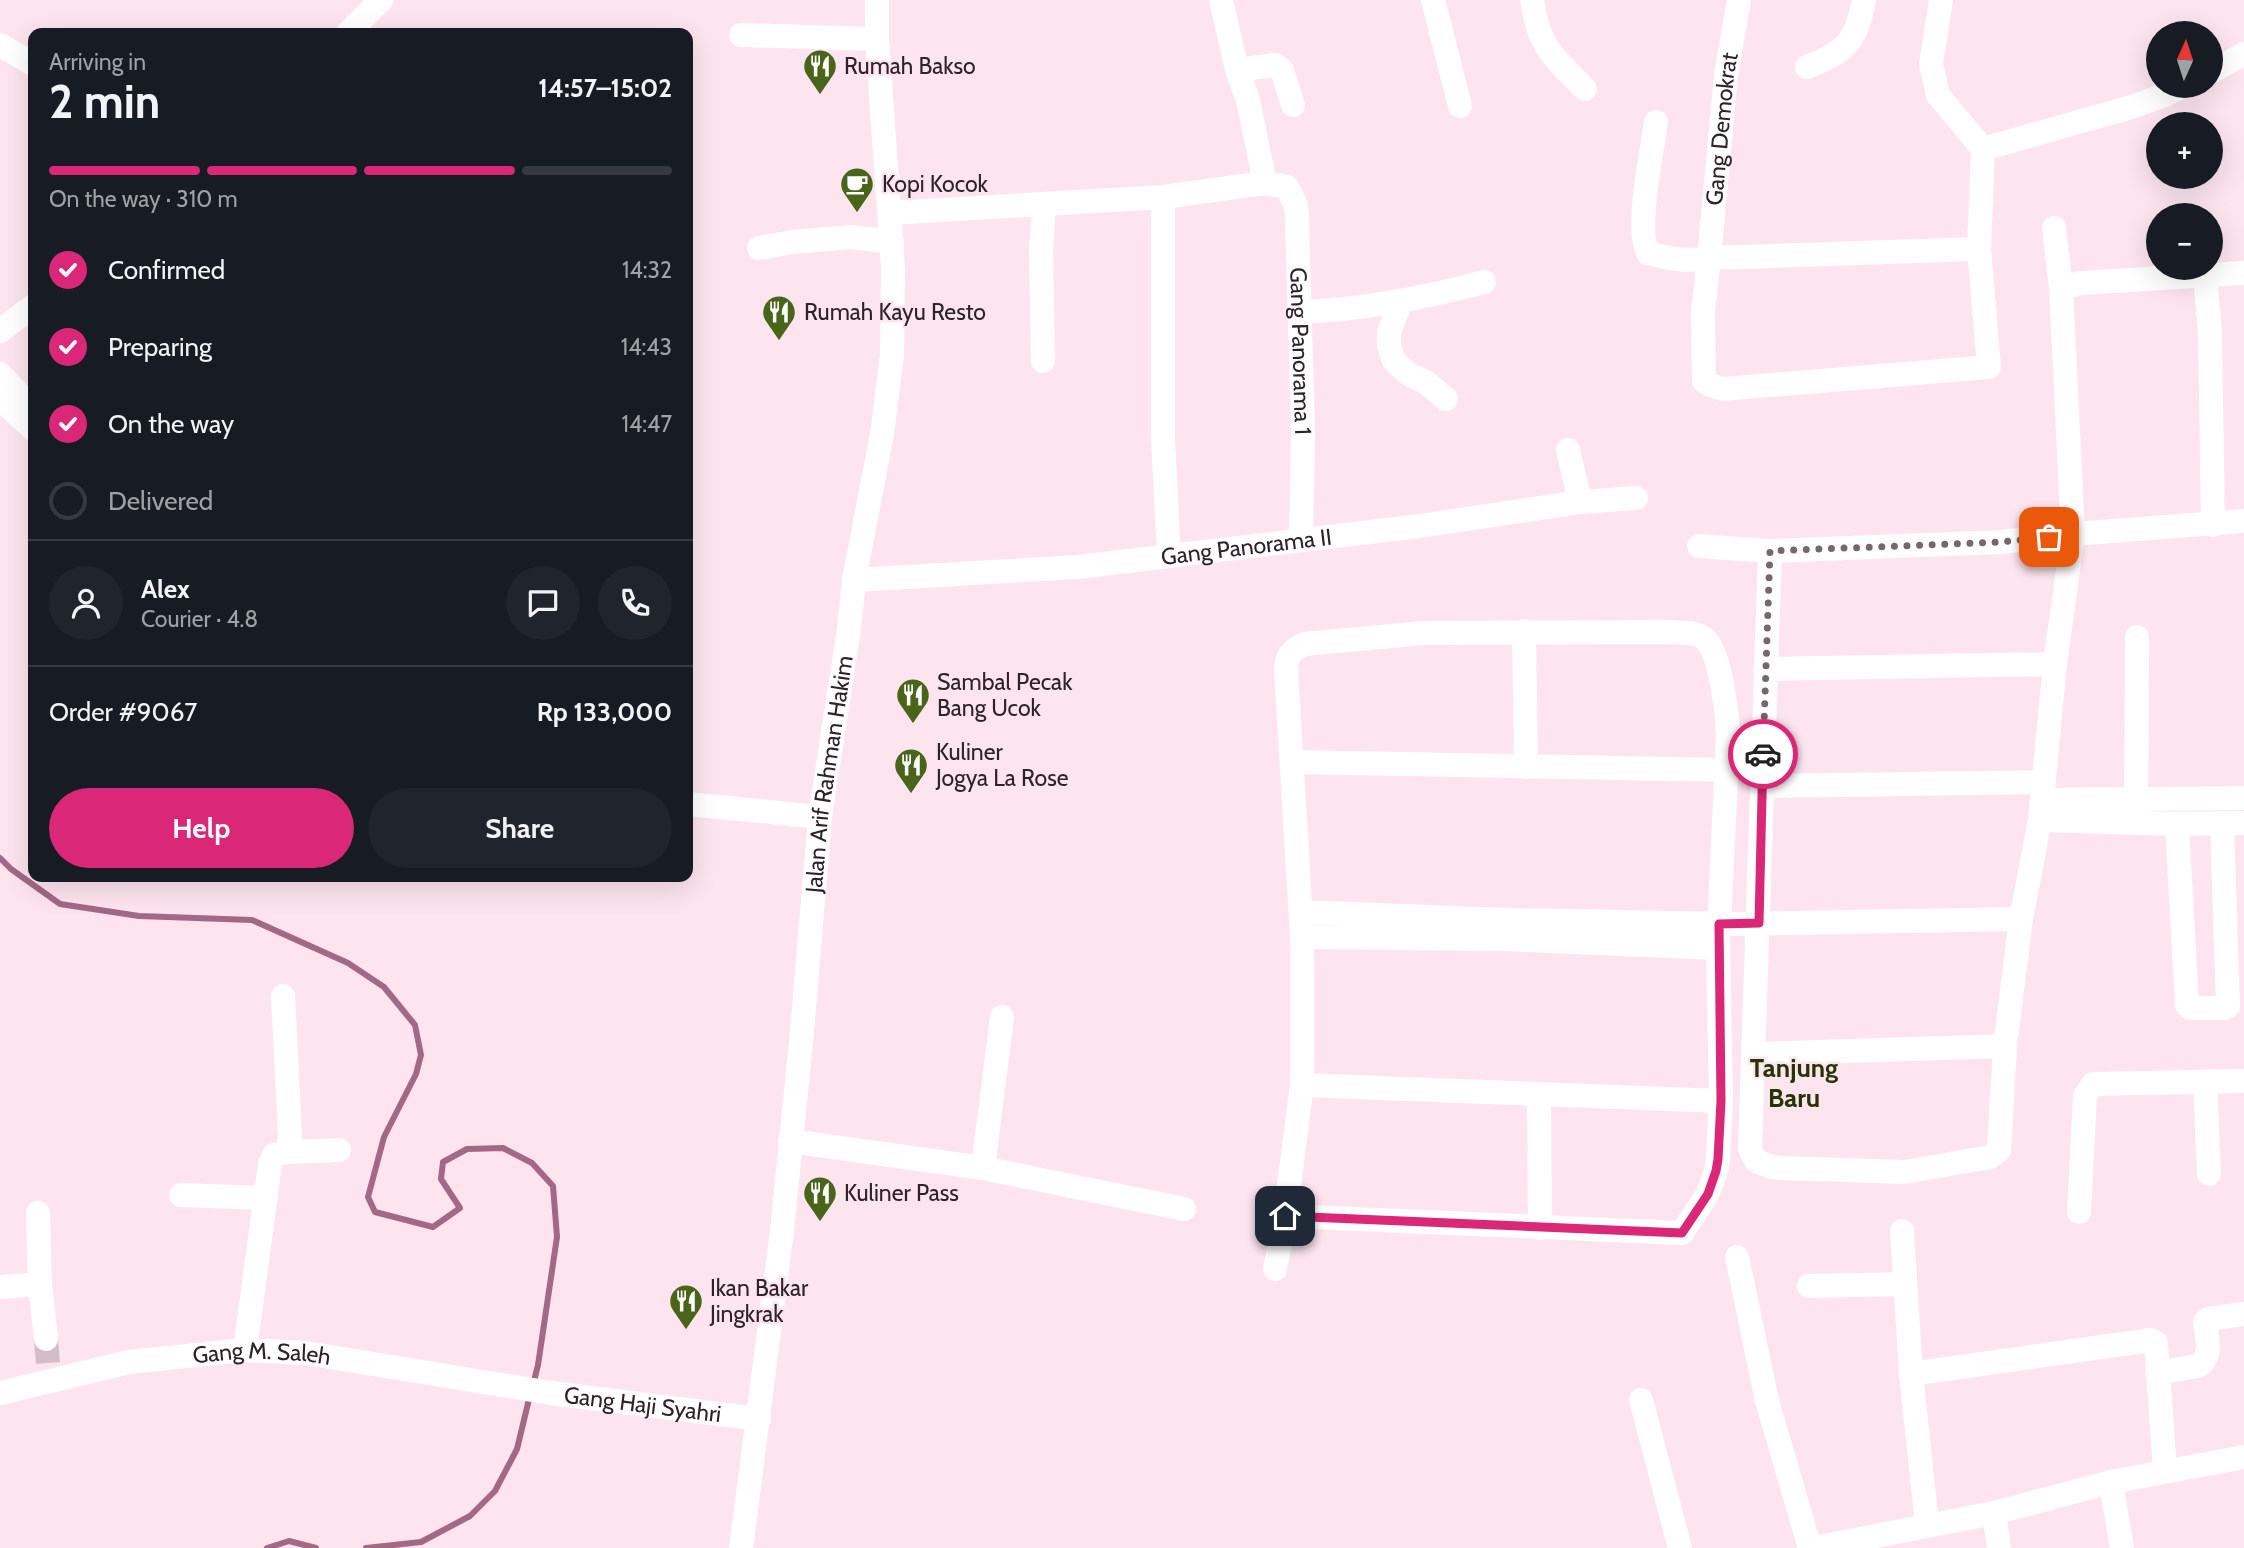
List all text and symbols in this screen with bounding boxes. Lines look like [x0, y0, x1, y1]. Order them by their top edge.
north arrow [2146, 21, 2222, 98]
map controls [2146, 21, 2223, 280]
restaurant icon: Rumah Bakso [801, 47, 839, 96]
text: Arriving in [49, 48, 146, 76]
street label: Gang Demokrat [1700, 50, 1744, 206]
place label: Rumah Bakso [844, 52, 976, 80]
text: 14:57–15:02 [538, 72, 672, 104]
text: 2 min [49, 74, 160, 130]
button: + [2146, 112, 2223, 189]
cafe icon: Kopi Kocok [838, 165, 876, 214]
place label: Kopi Kocok [882, 170, 989, 198]
text: On the way · 310 m [49, 185, 238, 213]
button: − [2146, 203, 2223, 280]
icon: check [49, 251, 87, 289]
text: Confirmed [108, 254, 225, 286]
text: 14:32 [622, 256, 672, 284]
street label: Gang Panorama 1 [1284, 267, 1317, 435]
restaurant icon: Rumah Kayu Resto [760, 293, 798, 342]
place label: Rumah Kayu Resto [804, 298, 986, 326]
icon: check [49, 328, 87, 366]
text: Preparing [108, 331, 212, 363]
text: 14:43 [621, 333, 672, 361]
icon: check [49, 405, 87, 443]
text: On the way [108, 408, 234, 440]
text: 14:47 [622, 410, 672, 438]
text: Delivered [108, 485, 213, 517]
pin [2019, 507, 2079, 567]
icon: bag [2030, 518, 2068, 556]
street label: Gang Panorama II [1159, 523, 1333, 571]
button: person [49, 566, 123, 640]
button: chat [506, 566, 580, 640]
button: phone [598, 566, 672, 640]
text: Alex [141, 573, 190, 605]
text: Courier · 4.8 [141, 605, 258, 633]
street label: Jalan Arif Rahman Hakim [800, 653, 859, 895]
place label: Sambal Pecak Bang Ucok [937, 668, 1073, 722]
restaurant icon: Sambal Pecak Bang Ucok [894, 676, 932, 725]
text: Order #9067 [49, 696, 197, 728]
text: Rp 133,000 [537, 696, 672, 728]
courier [1728, 719, 1798, 789]
icon: car [1744, 735, 1782, 773]
place label: Kuliner Jogya La Rose [935, 738, 1069, 792]
restaurant icon: Kuliner Jogya La Rose [892, 746, 930, 795]
button: Help [49, 788, 354, 868]
button: Share [368, 788, 672, 868]
district label: Tanjung Baru [1750, 1052, 1838, 1114]
restaurant icon: Kuliner Pass [801, 1174, 839, 1223]
place label: Kuliner Pass [844, 1179, 959, 1207]
pin [1255, 1186, 1315, 1246]
icon: home [1266, 1197, 1304, 1235]
place label: Ikan Bakar Jingkrak [709, 1274, 809, 1328]
restaurant icon: Ikan Bakar Jingkrak [667, 1282, 705, 1331]
street label: Gang M. Saleh [191, 1336, 333, 1371]
street label: Gang Haji Syahri [562, 1381, 723, 1428]

